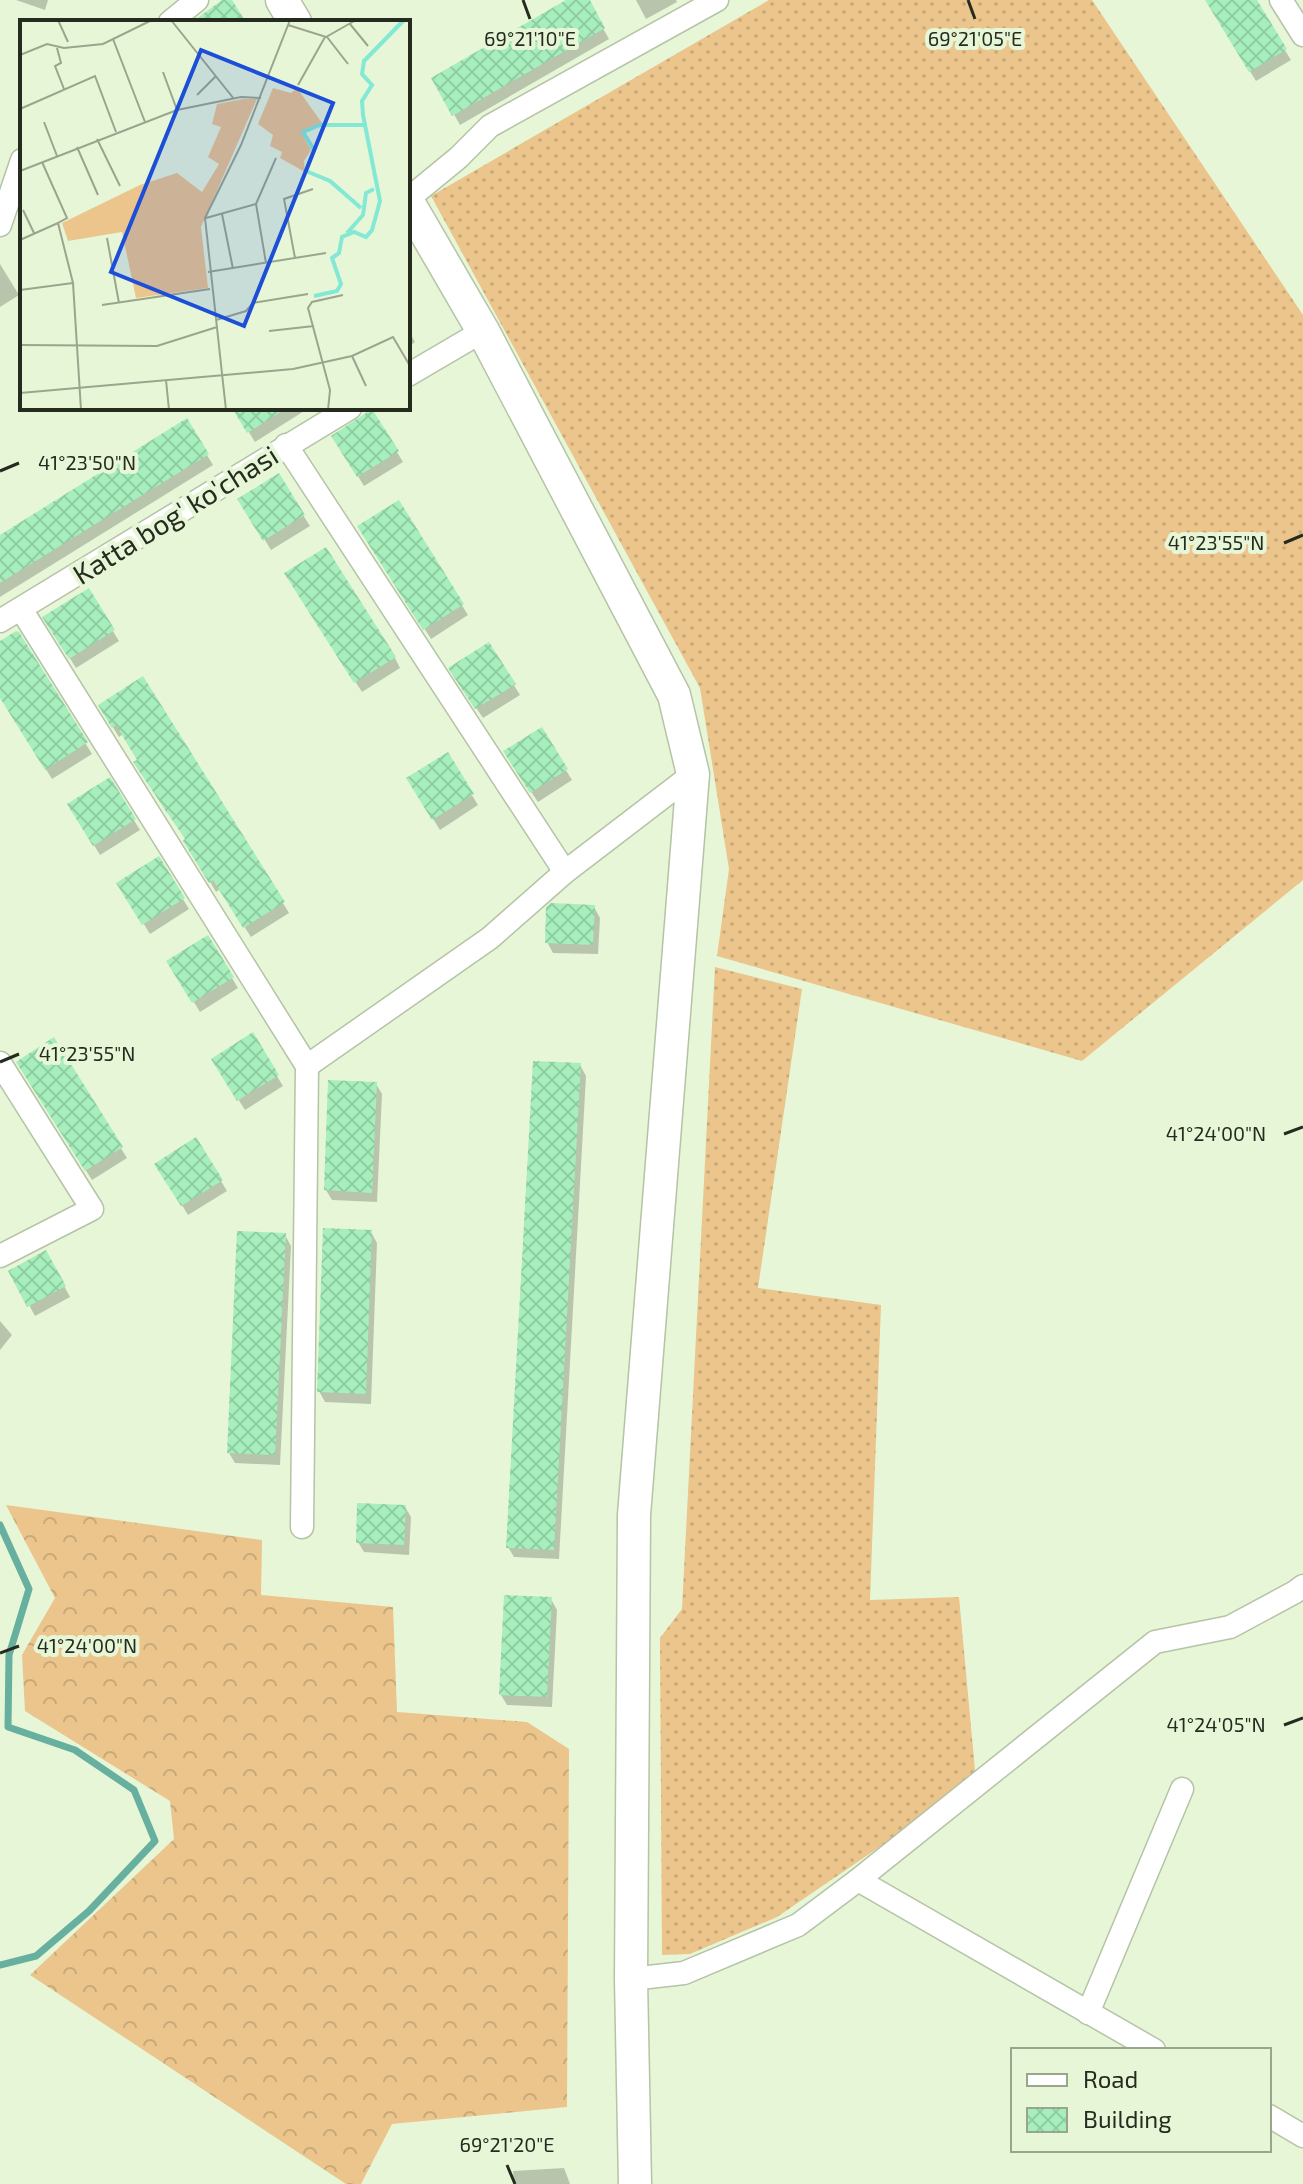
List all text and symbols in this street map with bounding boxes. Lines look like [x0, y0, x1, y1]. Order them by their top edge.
inset map [20, 20, 410, 410]
text: 69°21'10"E [484, 26, 576, 50]
text: 69°21'05"E [928, 26, 1022, 50]
street label: Katta bog' ko'chasi [66, 437, 284, 591]
text: 41°23'50"N [38, 450, 136, 474]
text: 41°23'55"N [1168, 530, 1264, 554]
text: 41°23'55"N [39, 1041, 135, 1065]
text: 41°24'00"N [1166, 1121, 1266, 1145]
text: 41°24'00"N [37, 1633, 137, 1657]
text: 41°24'05"N [1166, 1712, 1266, 1736]
legend [1011, 2048, 1271, 2152]
text: Road [1083, 2064, 1138, 2093]
text: Building [1083, 2104, 1172, 2133]
text: 69°21'20"E [459, 2132, 555, 2156]

